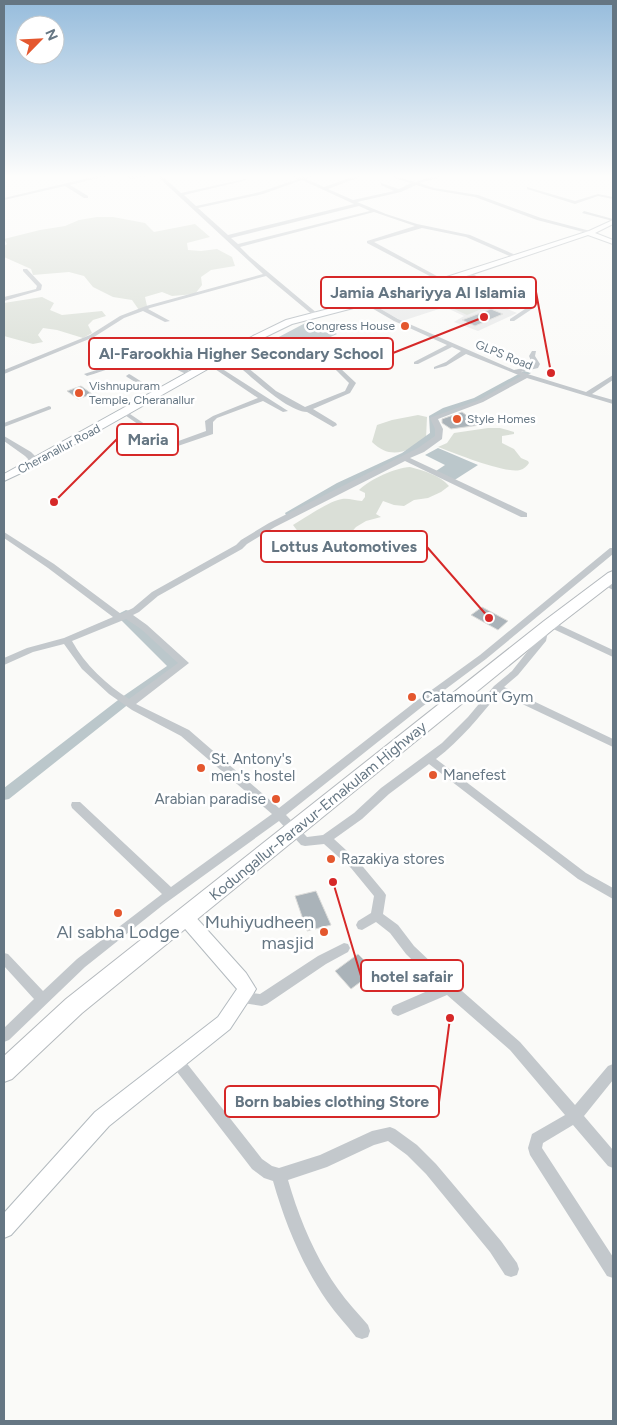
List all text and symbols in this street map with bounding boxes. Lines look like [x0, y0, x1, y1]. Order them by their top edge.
north arrow [15, 15, 65, 65]
text: N [41, 27, 61, 43]
callout: Jamia Ashariyya Al Islamia [321, 277, 536, 308]
text: Jamia Ashariyya Al Islamia [330, 283, 526, 302]
place label: Congress House [306, 319, 395, 333]
marker: Congress House [399, 320, 411, 332]
street label: GLPS Road [473, 337, 535, 373]
callout: Al-Farookhia Higher Secondary School [89, 338, 393, 369]
text: Al-Farookhia Higher Secondary School [99, 344, 383, 363]
place label: Vishnupuram Temple, Cheranallur [89, 379, 195, 407]
marker: Vishnupuram Temple, Cheranallur [73, 387, 85, 399]
place label: Style Homes [467, 412, 536, 426]
marker: Style Homes [451, 413, 463, 425]
street label: Cheranallur Road [15, 421, 103, 477]
callout: Maria [117, 424, 178, 455]
text: Maria [127, 430, 169, 449]
callout: Lottus Automotives [261, 531, 427, 562]
text: Lottus Automotives [271, 537, 418, 556]
place label: Catamount Gym [422, 688, 533, 706]
marker: Catamount Gym [406, 691, 418, 703]
street label: Kodungallur-Paravur-Ernakulam Highway [206, 718, 430, 904]
place label: St. Antony's men's hostel [211, 750, 295, 785]
marker: St. Antony's men's hostel [195, 762, 207, 774]
place label: Manefest [443, 766, 507, 784]
marker: Manefest [427, 769, 439, 781]
place label: Arabian paradise [154, 790, 266, 808]
marker: Arabian paradise [270, 793, 282, 805]
place label: Razakiya stores [341, 850, 444, 868]
marker: Razakiya stores [325, 853, 337, 865]
marker: Al sabha Lodge [112, 907, 124, 919]
place label: Muhiyudheen masjid [205, 911, 314, 954]
place label: Al sabha Lodge [56, 921, 180, 943]
marker: Muhiyudheen masjid [318, 926, 330, 938]
callout: hotel safair [361, 960, 463, 991]
text: hotel safair [371, 967, 453, 986]
callout: Born babies clothing Store [225, 1086, 439, 1117]
text: Born babies clothing Store [235, 1092, 429, 1111]

